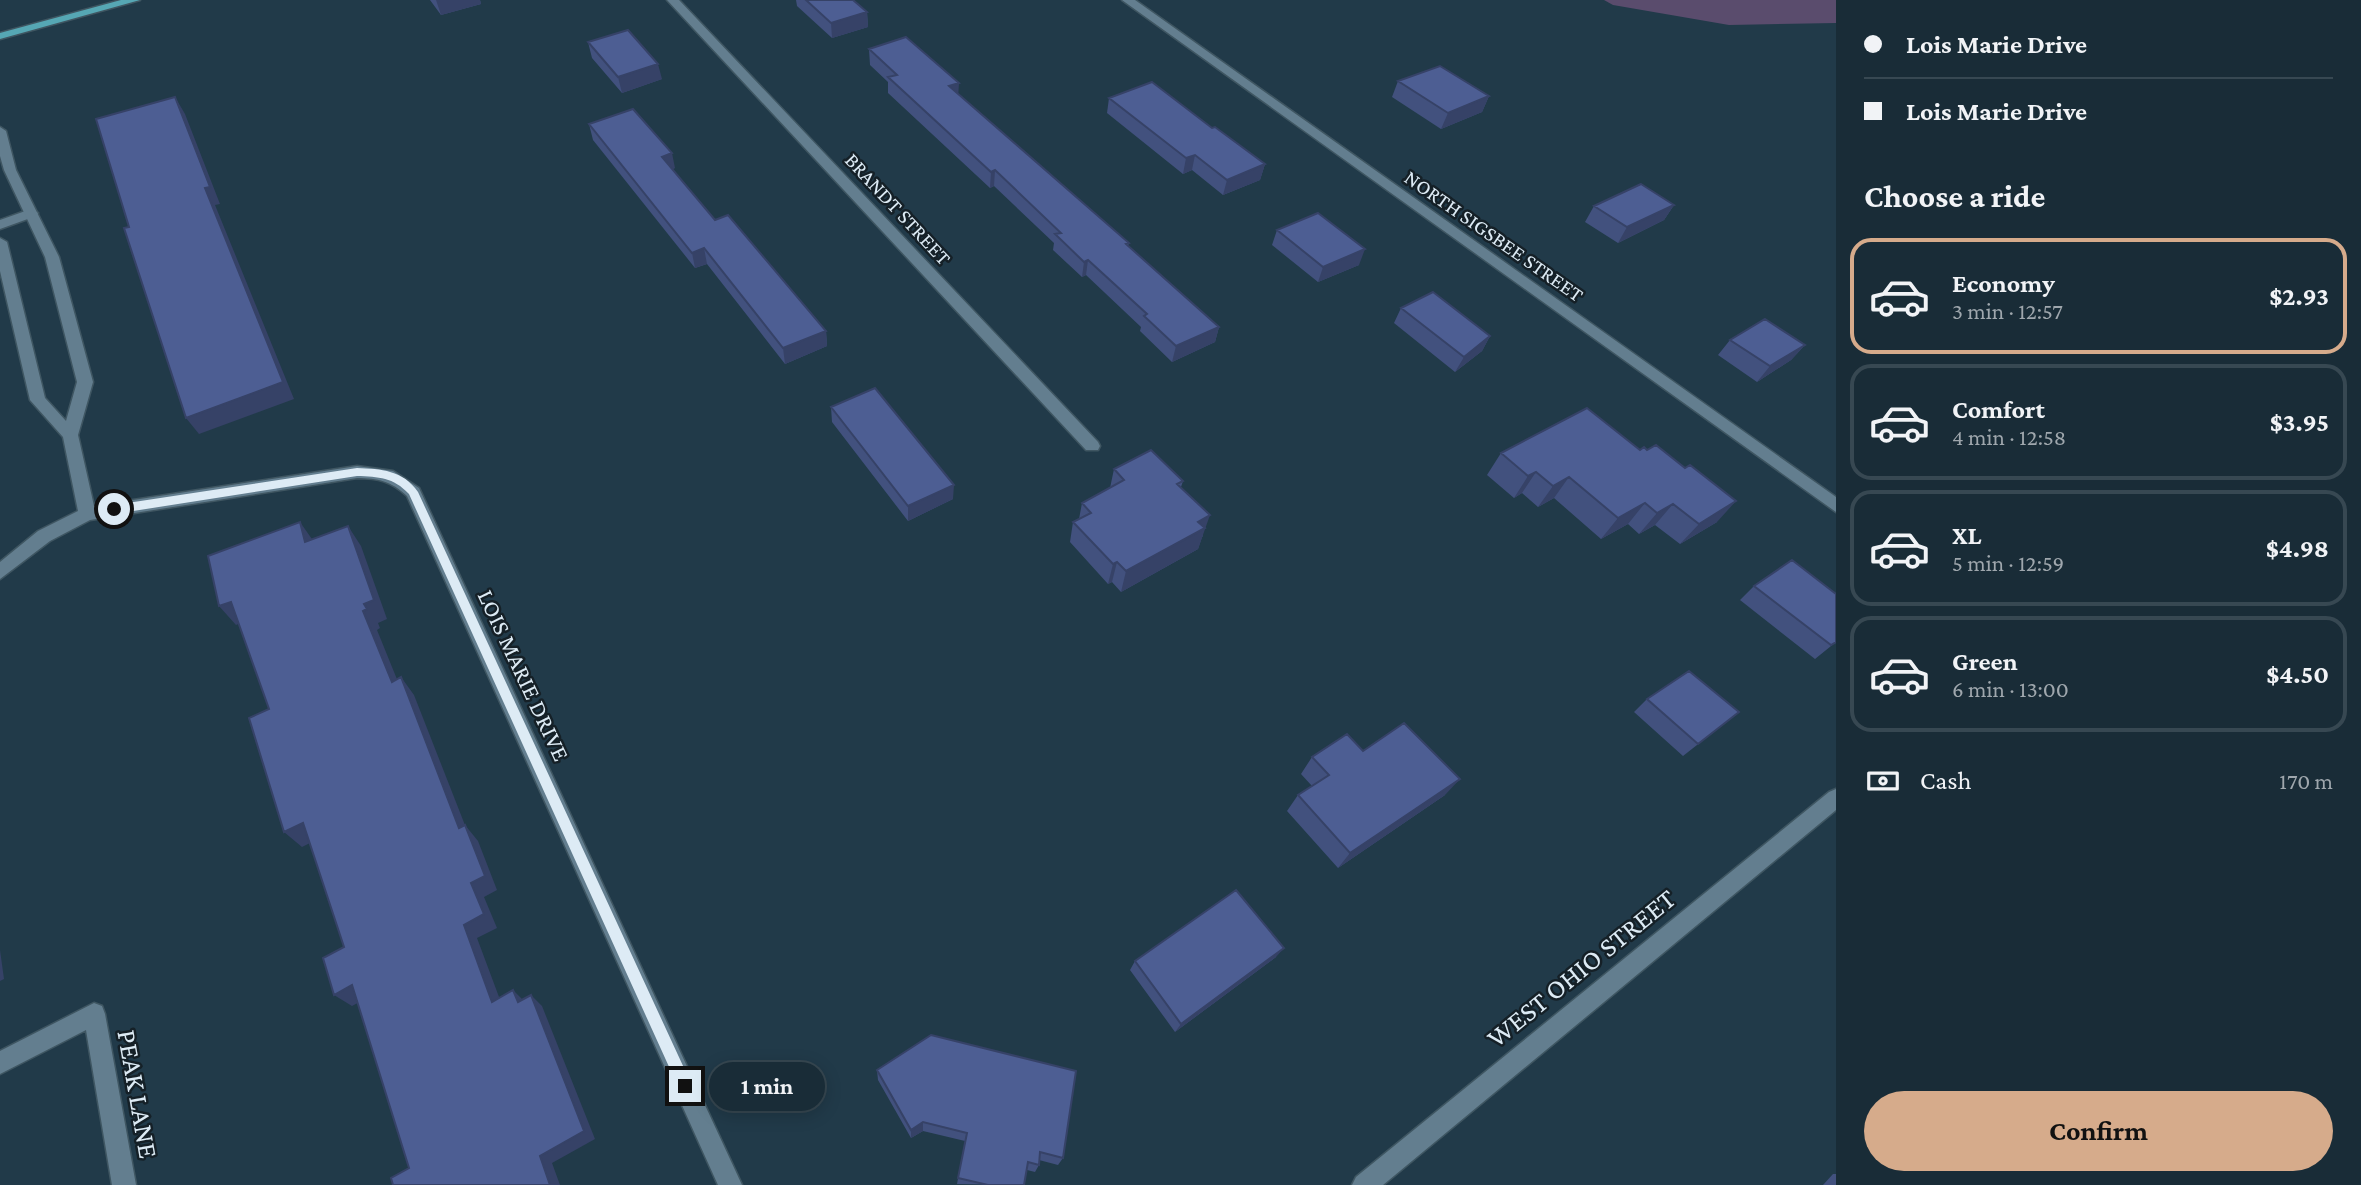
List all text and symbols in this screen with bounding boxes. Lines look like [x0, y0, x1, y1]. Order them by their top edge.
text: Lois Marie Drive [1906, 30, 2087, 59]
text: Lois Marie Drive [1906, 97, 2087, 126]
street label: BRANDT STREET [840, 148, 956, 270]
street label: NORTH SIGSBEE STREET [1400, 165, 1588, 307]
text: Choose a ride [1864, 178, 2045, 214]
icon: car [1868, 265, 1931, 328]
text: Economy [1952, 269, 2055, 298]
text: $2.93 [2269, 282, 2329, 311]
text: 3 min · 12:57 [1952, 298, 2063, 324]
icon: car [1868, 391, 1931, 454]
text: Comfort [1952, 395, 2045, 424]
text: $3.95 [2270, 408, 2329, 437]
text: 4 min · 12:58 [1952, 424, 2066, 450]
route start [98, 493, 130, 525]
icon: car [1868, 517, 1931, 580]
text: XL [1952, 521, 1981, 550]
text: $4.98 [2266, 534, 2329, 563]
text: 5 min · 12:59 [1952, 550, 2064, 576]
street label: LOIS MARIE DRIVE [472, 585, 576, 765]
icon: car [1868, 643, 1931, 706]
text: Green [1952, 647, 2018, 676]
text: $4.50 [2266, 660, 2329, 689]
text: 6 min · 13:00 [1952, 676, 2069, 702]
icon: cash [1864, 762, 1902, 800]
text: Cash [1920, 766, 1971, 795]
text: 170 m [2279, 768, 2333, 794]
street label: WEST OHIO STREET [1481, 883, 1681, 1053]
street label: PEAK LANE [111, 1027, 165, 1161]
callout: 1 min [710, 1062, 825, 1110]
route end [669, 1070, 701, 1102]
text: 1 min [741, 1073, 793, 1099]
button: Confirm [1864, 1091, 2333, 1171]

